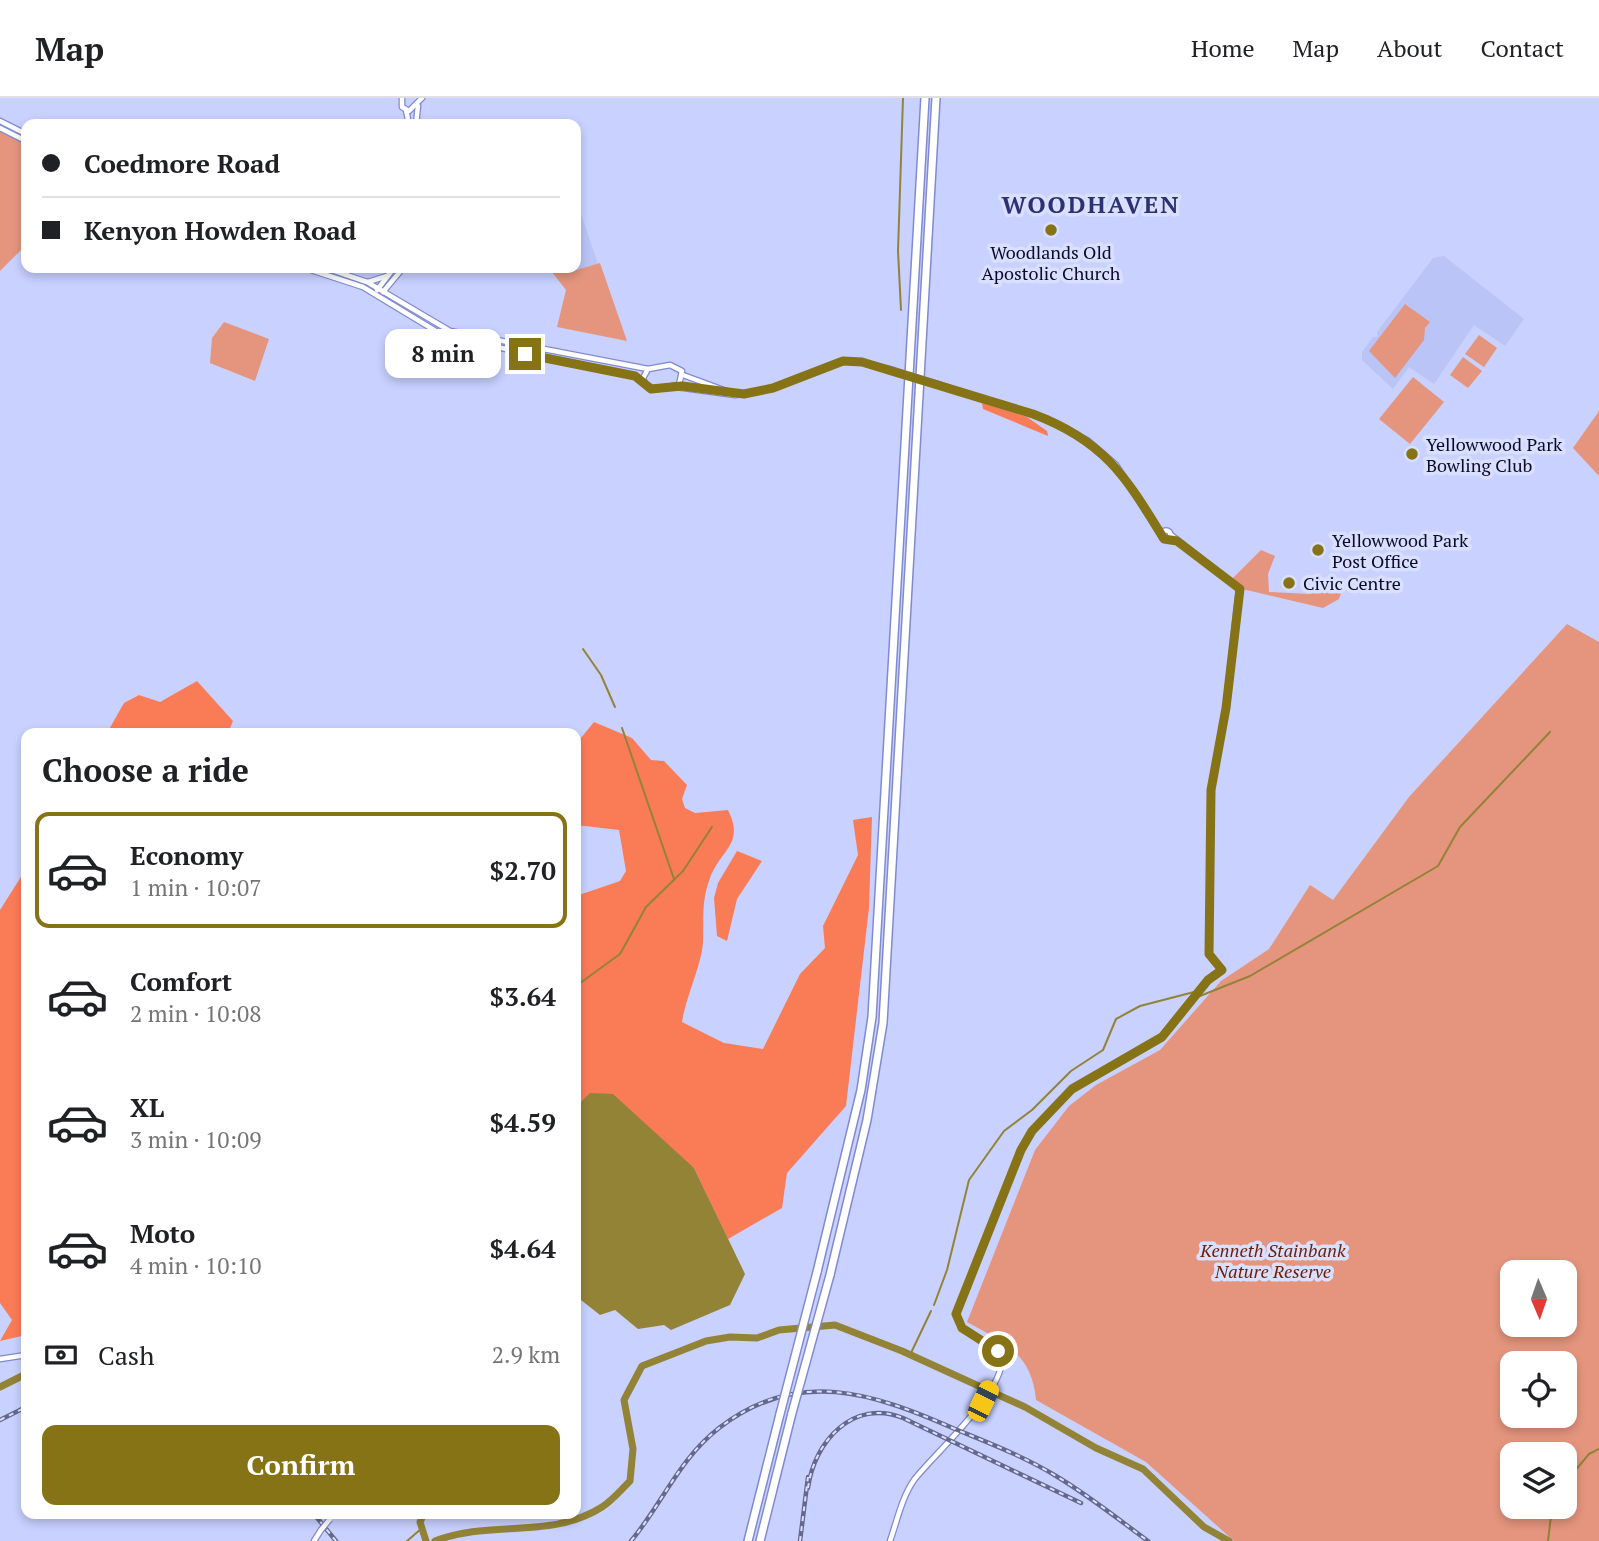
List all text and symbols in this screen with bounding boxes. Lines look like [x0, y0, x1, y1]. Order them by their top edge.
text: Map [35, 27, 104, 70]
text: Home [1191, 32, 1255, 64]
text: Map [1293, 32, 1339, 64]
text: About [1377, 32, 1443, 64]
text: Contact [1481, 32, 1564, 64]
text: Coedmore Road [84, 146, 280, 180]
district label: WOODHAVEN [1001, 188, 1181, 220]
text: Kenyon Howden Road [84, 213, 356, 247]
marker: Woodlands Old Apostolic Church [1043, 222, 1059, 238]
place label: Woodlands Old Apostolic Church [982, 240, 1121, 285]
callout: 8 min [385, 330, 500, 378]
text: 8 min [412, 338, 474, 369]
route end [509, 338, 541, 370]
place label: Yellowwood Park Bowling Club [1426, 432, 1563, 477]
marker: Yellowwood Park Bowling Club [1404, 446, 1420, 462]
place label: Yellowwood Park Post Office [1332, 528, 1469, 573]
marker: Yellowwood Park Post Office [1310, 542, 1326, 558]
place label: Civic Centre [1303, 571, 1401, 595]
marker: Civic Centre [1281, 575, 1297, 591]
text: Choose a ride [42, 749, 249, 791]
text: Economy [130, 838, 243, 872]
icon: car [46, 839, 109, 902]
text: $2.70 [490, 853, 556, 887]
text: 1 min · 10:07 [130, 872, 262, 903]
text: Comfort [130, 964, 232, 998]
icon: car [46, 965, 109, 1028]
text: $3.64 [490, 979, 556, 1013]
text: 2 min · 10:08 [130, 998, 262, 1029]
text: XL [130, 1090, 164, 1124]
icon: car [46, 1091, 109, 1154]
text: $4.59 [490, 1105, 556, 1139]
text: 3 min · 10:09 [130, 1124, 262, 1155]
text: Moto [130, 1216, 195, 1250]
icon: car [46, 1217, 109, 1280]
text: $4.64 [490, 1231, 556, 1265]
park label: Kenneth Stainbank Nature Reserve [1199, 1238, 1346, 1283]
text: 4 min · 10:10 [130, 1250, 262, 1281]
north arrow [1500, 1260, 1577, 1337]
map controls [1500, 1260, 1577, 1519]
route start [982, 1335, 1014, 1367]
icon: cash [42, 1336, 80, 1374]
text: Cash [98, 1338, 154, 1372]
text: 2.9 km [492, 1339, 560, 1370]
button: locate [1500, 1351, 1577, 1428]
car [965, 1378, 1002, 1424]
button: Confirm [42, 1425, 560, 1505]
button: layers [1500, 1442, 1577, 1519]

